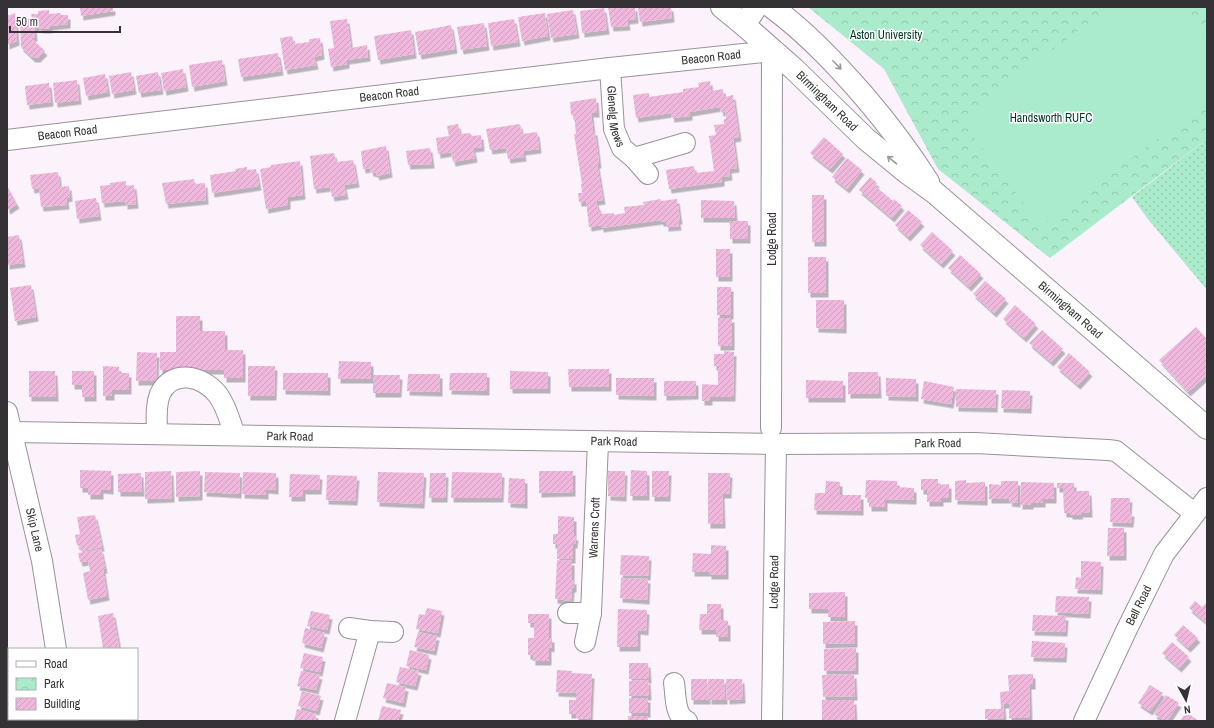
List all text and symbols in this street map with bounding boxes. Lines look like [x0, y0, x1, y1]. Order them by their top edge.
scale bar [10, 8, 120, 34]
text: 50 m [16, 14, 38, 30]
park label: Aston University [849, 27, 922, 43]
street label: Beacon Road [681, 46, 742, 68]
one-way arrow [832, 60, 842, 70]
street label: Birmingham Road [793, 67, 861, 135]
street label: Beacon Road [359, 83, 420, 106]
street label: Glenelg Mews [603, 85, 629, 150]
park label: Handsworth RUFC [1010, 110, 1092, 126]
street label: Beacon Road [37, 121, 98, 144]
one-way arrow [887, 156, 897, 165]
street label: Lodge Road [764, 212, 780, 266]
street label: Birmingham Road [1035, 278, 1106, 342]
street label: Park Road [267, 428, 313, 445]
street label: Park Road [591, 433, 637, 450]
street label: Park Road [915, 435, 961, 451]
street label: Warrens Croft [585, 497, 604, 558]
street label: Skip Lane [22, 506, 48, 553]
street label: Lodge Road [766, 555, 782, 609]
street label: Bell Road [1122, 583, 1155, 628]
legend [8, 648, 138, 720]
text: Road [44, 656, 68, 672]
text: Park [44, 676, 64, 692]
north arrow [1166, 680, 1206, 720]
text: Building [44, 696, 81, 712]
text: N [1183, 703, 1192, 717]

